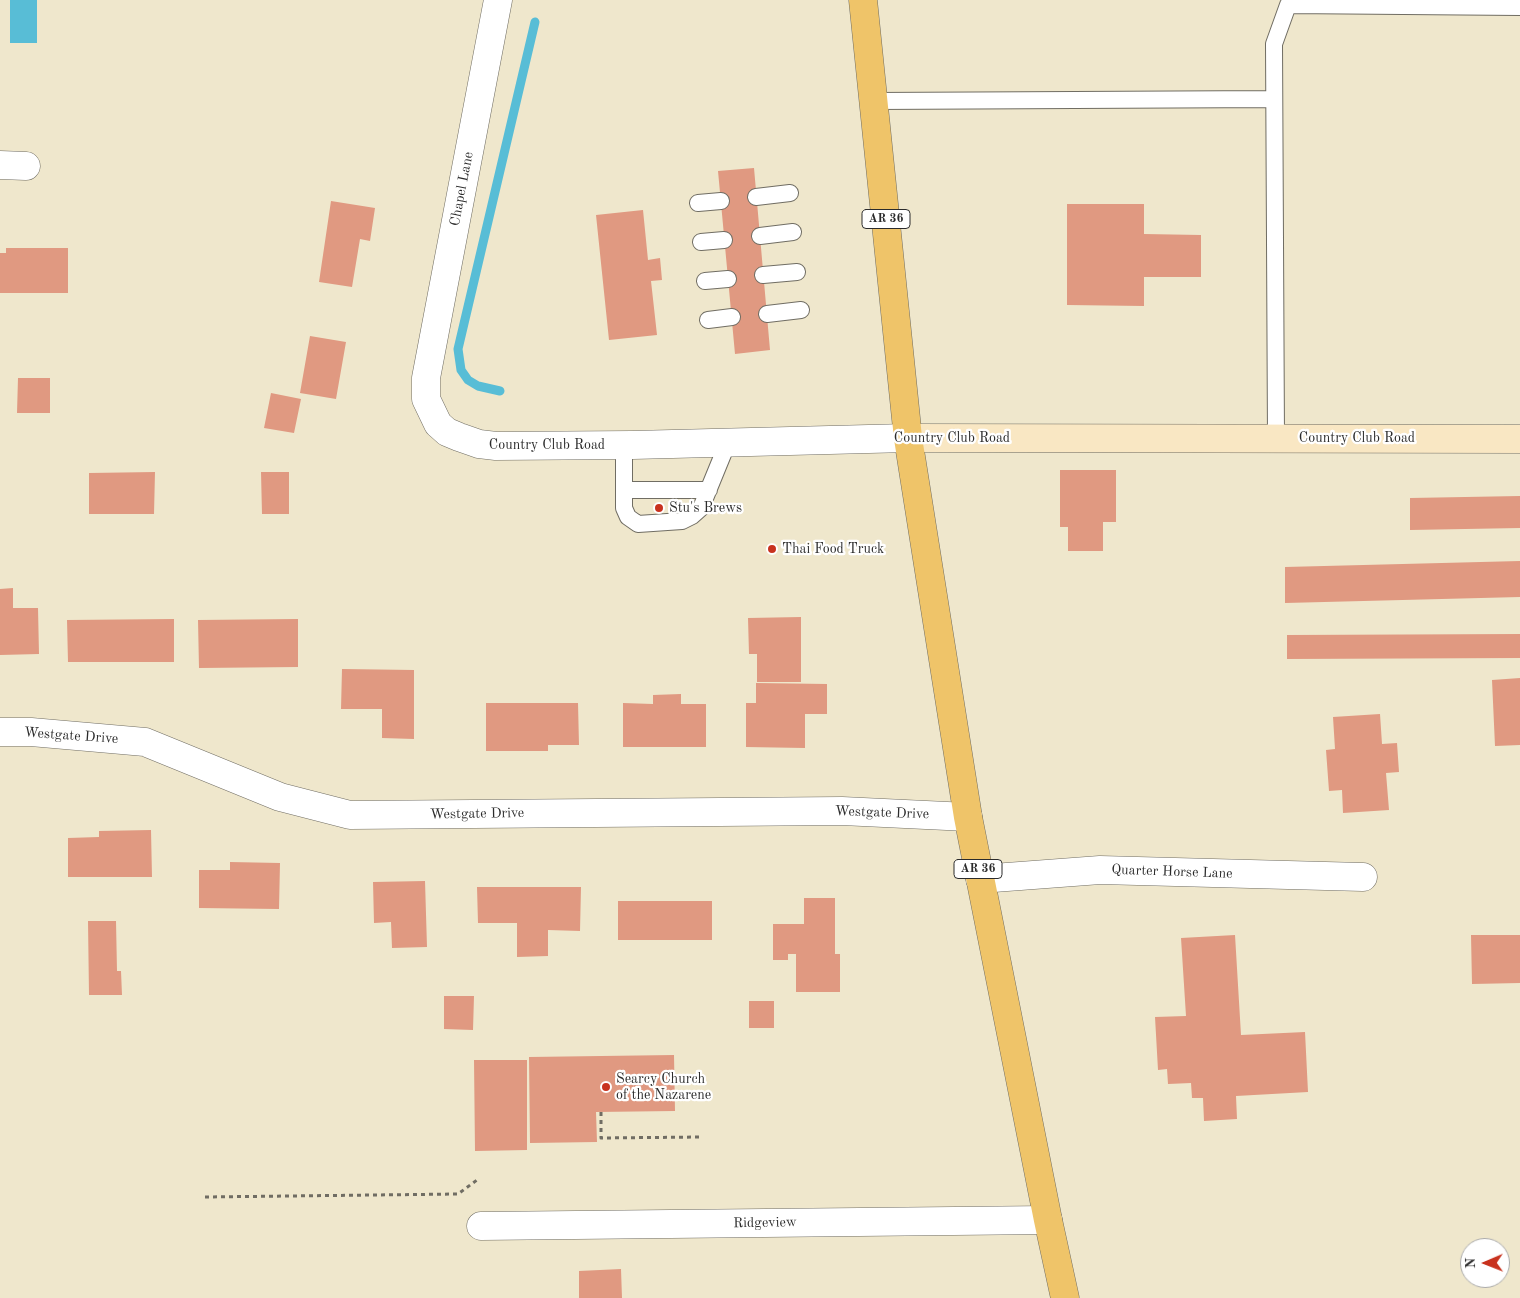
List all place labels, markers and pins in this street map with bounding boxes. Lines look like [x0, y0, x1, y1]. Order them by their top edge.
place label: Stu's Brews [669, 500, 742, 516]
marker: Stu's Brews [653, 502, 665, 514]
place label: Thai Food Truck [782, 541, 884, 557]
marker: Thai Food Truck [766, 543, 778, 555]
place label: Searcy Church of the Nazarene [616, 1071, 711, 1104]
marker: Searcy Church of the Nazarene [600, 1081, 612, 1093]

